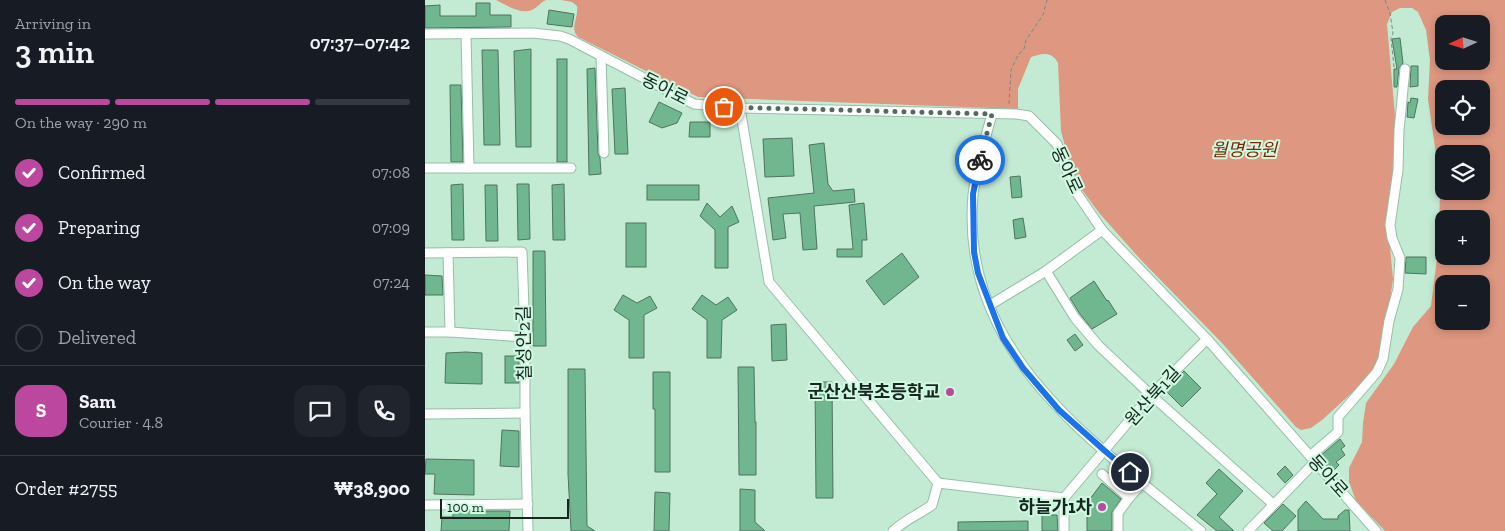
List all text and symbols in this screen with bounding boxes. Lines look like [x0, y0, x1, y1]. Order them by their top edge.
text: Arriving in [15, 14, 91, 33]
north arrow [1435, 15, 1490, 70]
map controls [1435, 15, 1490, 330]
text: 07:37–07:42 [310, 31, 410, 54]
text: 3 min [15, 33, 94, 71]
street label: 동아로 [638, 68, 692, 110]
button: locate [1435, 80, 1490, 135]
pin [703, 86, 745, 128]
icon: bag [710, 93, 738, 121]
text: On the way · 290 m [15, 113, 147, 132]
courier [955, 135, 1005, 185]
park label: 월명공원 [1211, 139, 1279, 161]
street label: 동아로 [1047, 143, 1087, 197]
button: layers [1435, 145, 1490, 200]
icon: bike [966, 146, 994, 174]
icon: check [15, 159, 43, 187]
text: Confirmed [58, 161, 145, 184]
text: 07:08 [372, 163, 410, 182]
button: + [1435, 210, 1490, 265]
icon: check [15, 214, 43, 242]
text: Preparing [58, 216, 140, 239]
text: 07:09 [372, 218, 410, 237]
icon: check [15, 269, 43, 297]
text: On the way [58, 271, 151, 294]
text: 07:24 [373, 273, 410, 292]
button: − [1435, 275, 1490, 330]
street label: 칠성안2길 [512, 305, 536, 381]
text: Delivered [58, 326, 136, 349]
street label: 원산북1길 [1120, 361, 1186, 431]
place label: 군산산북초등학교 [808, 381, 940, 403]
button: chat [294, 385, 346, 437]
button: phone [358, 385, 410, 437]
marker: 군산산북초등학교 [944, 386, 956, 398]
text: Sam [79, 390, 116, 413]
text: S [36, 399, 46, 422]
text: Courier · 4.8 [79, 413, 163, 432]
street label: 동아로 [1303, 450, 1353, 502]
pin [1109, 451, 1151, 493]
icon: home [1116, 458, 1144, 486]
text: Order #2755 [15, 477, 118, 500]
text: ₩38,900 [334, 477, 410, 500]
scale bar [440, 496, 569, 519]
place label: 하늘가1차 [1018, 496, 1092, 518]
text: 100 m [447, 499, 484, 516]
marker: 하늘가1차 [1096, 501, 1108, 513]

